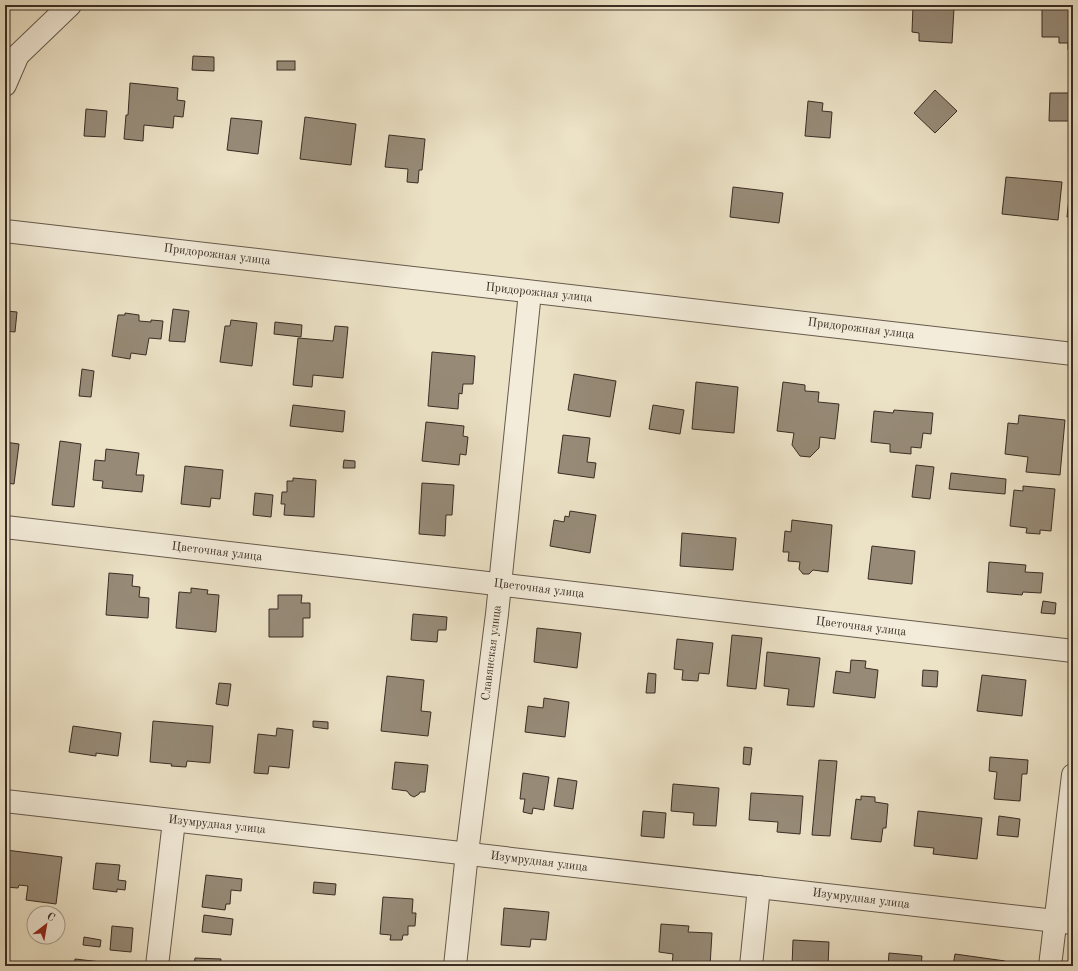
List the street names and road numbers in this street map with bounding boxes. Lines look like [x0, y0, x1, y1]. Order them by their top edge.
street label: Придорожная улица [163, 242, 271, 268]
street label: Придорожная улица [485, 281, 593, 305]
street label: Придорожная улица [807, 316, 915, 342]
street label: Цветочная улица [171, 540, 263, 564]
street label: Цветочная улица [493, 577, 585, 601]
street label: Славянская улица [480, 605, 504, 701]
street label: Цветочная улица [815, 615, 907, 639]
street label: Изумрудная улица [168, 814, 267, 836]
street label: Изумрудная улица [490, 850, 589, 874]
street label: Изумрудная улица [812, 887, 911, 911]

